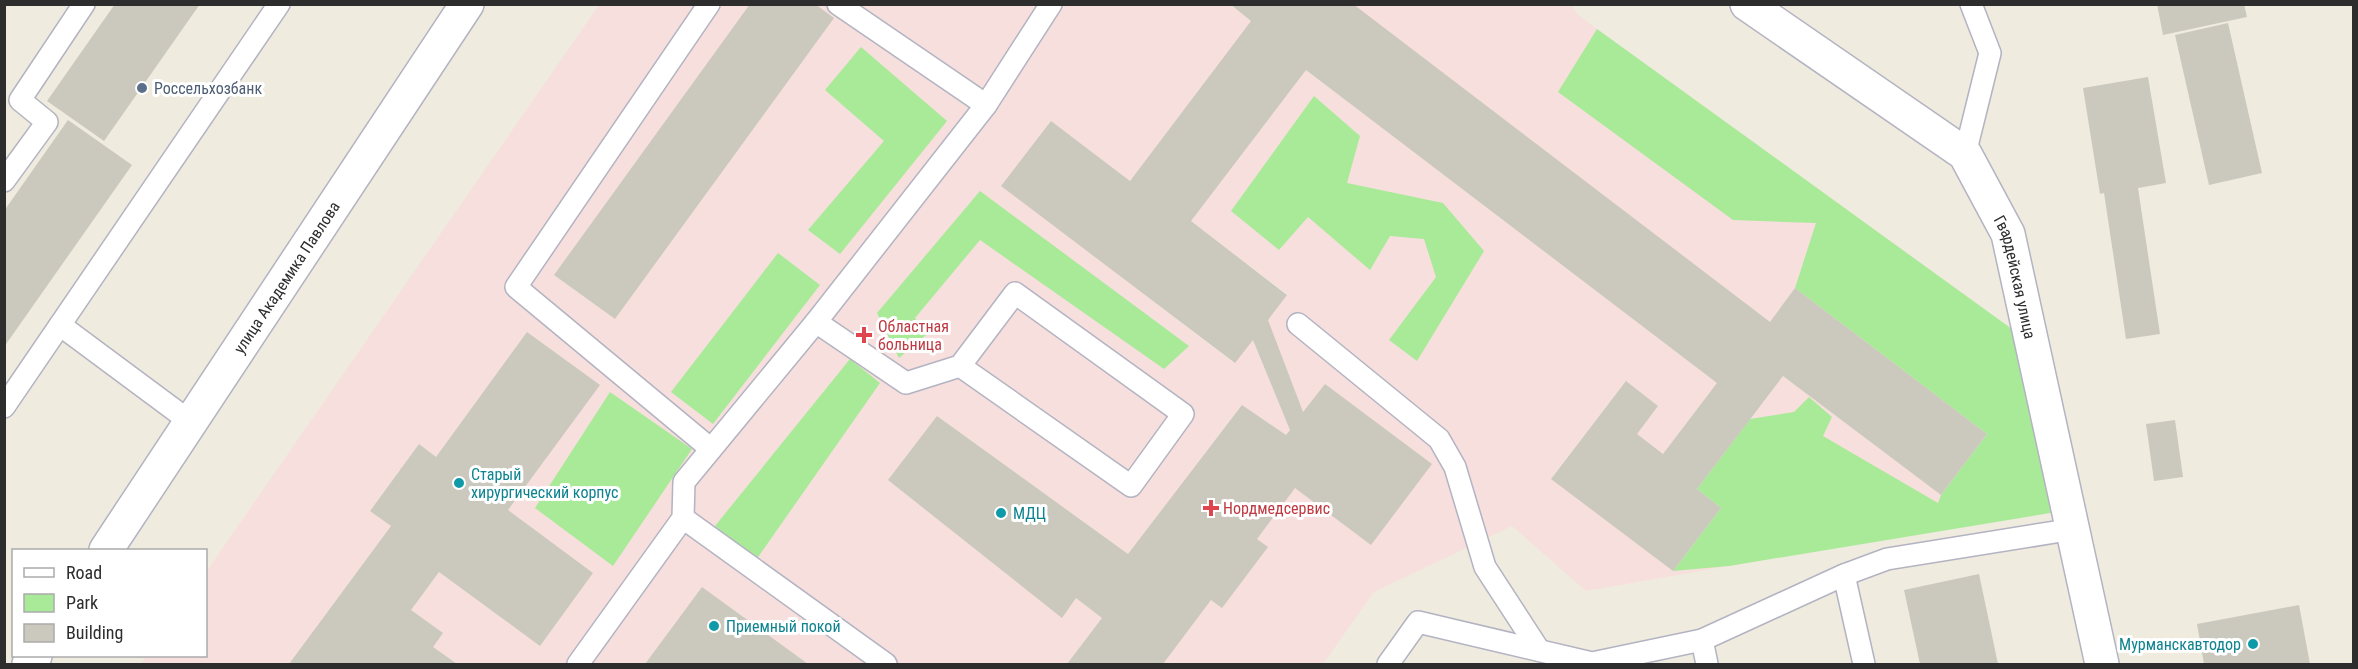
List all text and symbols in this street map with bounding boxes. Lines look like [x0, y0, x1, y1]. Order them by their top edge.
place label: Россельхозбанк [154, 79, 262, 98]
marker: Россельхозбанк [135, 81, 149, 95]
street label: улица Академика Павлова [230, 198, 344, 357]
street label: Гвардейская улица [1990, 212, 2040, 341]
place label: Областная больница [878, 317, 949, 354]
marker: Областная больница [855, 326, 873, 344]
place label: Старый хирургический корпус [471, 465, 618, 502]
marker: Старый хирургический корпус [452, 476, 466, 490]
place label: Нордмедсервис [1223, 499, 1330, 518]
marker: Нордмедсервис [1204, 501, 1218, 515]
place label: МДЦ [1013, 504, 1046, 523]
marker: МДЦ [994, 506, 1008, 520]
legend [12, 549, 207, 657]
text: Road [66, 562, 102, 583]
text: Park [66, 592, 98, 613]
place label: Приемный покой [726, 617, 841, 636]
marker: Приемный покой [707, 619, 721, 633]
text: Building [66, 622, 123, 643]
place label: Мурманскавтодор [2119, 635, 2241, 654]
marker: Мурманскавтодор [2246, 637, 2260, 651]

